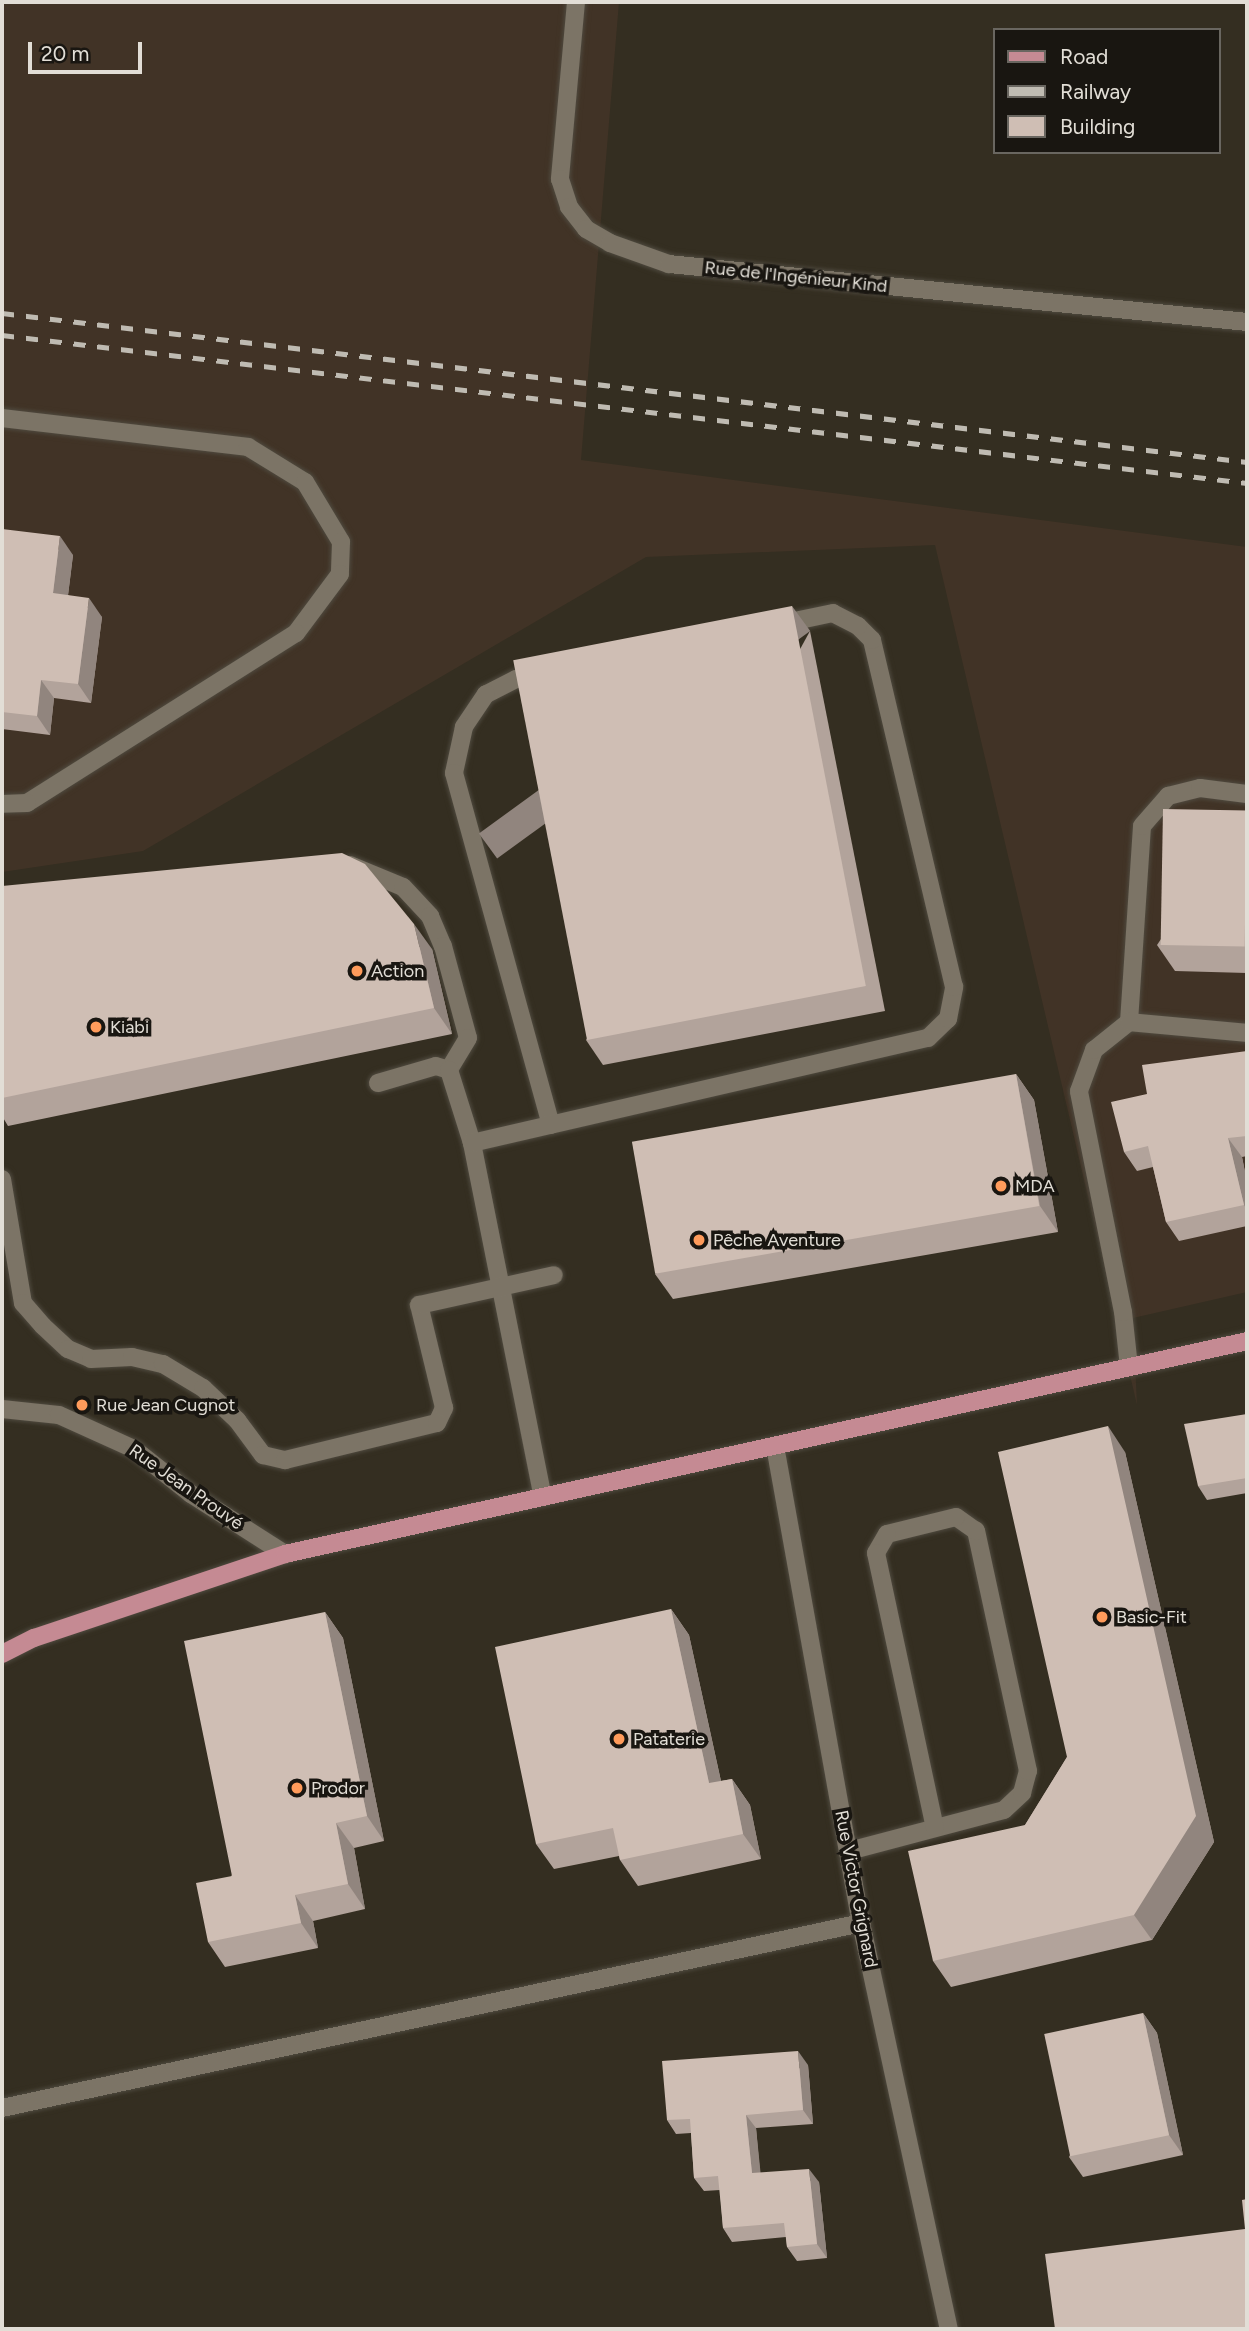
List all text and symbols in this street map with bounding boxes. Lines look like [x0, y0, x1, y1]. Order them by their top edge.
scale bar [32, 28, 145, 72]
legend [993, 28, 1221, 154]
text: 20 m [41, 41, 89, 66]
text: Road [1060, 44, 1108, 69]
text: Railway [1060, 79, 1131, 104]
text: Building [1060, 114, 1135, 139]
street label: Rue de l'Ingénieur Kind [704, 257, 888, 297]
place label: Action [371, 960, 424, 982]
marker: Action [349, 963, 365, 979]
place label: Kiabi [110, 1016, 149, 1038]
marker: Kiabi [88, 1019, 104, 1035]
place label: MDA [1015, 1175, 1055, 1197]
marker: MDA [993, 1178, 1009, 1194]
place label: Pêche Aventure [713, 1229, 841, 1251]
marker: Pêche Aventure [691, 1232, 707, 1248]
place label: Rue Jean Cugnot [96, 1394, 235, 1416]
marker: Rue Jean Cugnot [74, 1397, 90, 1413]
street label: Rue Jean Prouvé [125, 1440, 247, 1534]
place label: Basic-Fit [1116, 1606, 1187, 1628]
marker: Basic-Fit [1094, 1609, 1110, 1625]
place label: Pataterie [633, 1728, 705, 1750]
marker: Pataterie [611, 1731, 627, 1747]
place label: Prodor [311, 1777, 365, 1799]
marker: Prodor [289, 1780, 305, 1796]
street label: Rue Victor Grignard [830, 1808, 882, 1970]

